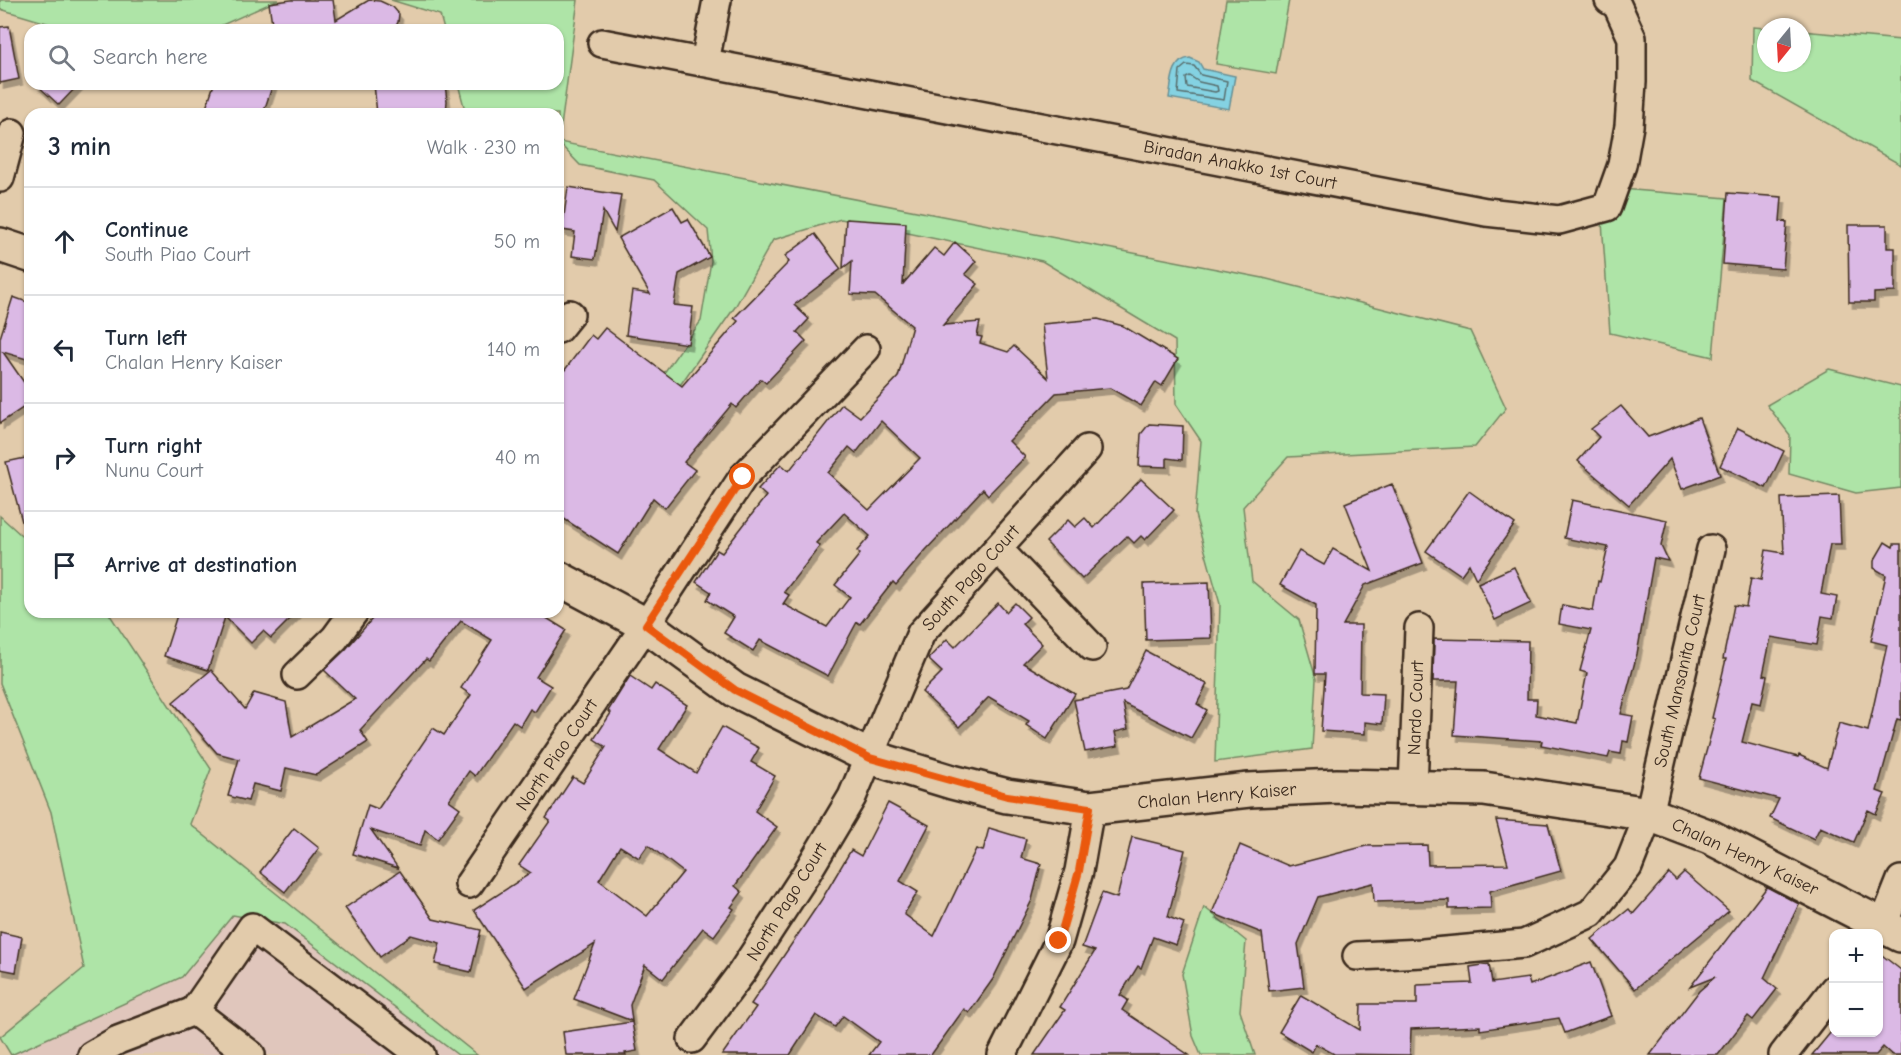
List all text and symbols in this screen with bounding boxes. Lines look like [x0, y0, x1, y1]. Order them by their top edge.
north arrow [1757, 18, 1811, 72]
search box [24, 24, 564, 90]
icon: search [45, 41, 78, 74]
text: Search here [93, 44, 208, 70]
text: 3 min [48, 132, 111, 162]
text: Walk · 230 m [427, 136, 540, 159]
street label: Biradan Anakko 1st Court [1142, 136, 1339, 194]
text: Continue [105, 217, 188, 243]
icon: ahead [48, 225, 81, 258]
text: 50 m [494, 230, 540, 253]
text: South Piao Court [105, 243, 250, 266]
text: Turn left [105, 325, 187, 351]
icon: left [48, 333, 81, 366]
text: 140 m [487, 338, 540, 361]
text: Chalan Henry Kaiser [105, 351, 282, 374]
text: Turn right [105, 433, 202, 459]
icon: right [48, 441, 81, 474]
text: 40 m [495, 446, 540, 469]
text: Nunu Court [105, 459, 203, 482]
route start [729, 463, 755, 489]
street label: South Pago Court [918, 520, 1025, 635]
icon: arrive [48, 549, 81, 582]
text: Arrive at destination [105, 552, 297, 578]
street label: South Mansanita Court [1650, 592, 1710, 769]
street label: Nardo Court [1404, 659, 1428, 756]
street label: North Piao Court [512, 694, 603, 815]
street label: Chalan Henry Kaiser [1137, 779, 1298, 813]
street label: Chalan Henry Kaiser [1668, 814, 1822, 901]
street label: North Pago Court [742, 838, 832, 965]
route end [1045, 927, 1071, 953]
map controls [1829, 929, 1883, 1037]
button: + [1829, 929, 1883, 983]
button: − [1829, 983, 1883, 1037]

